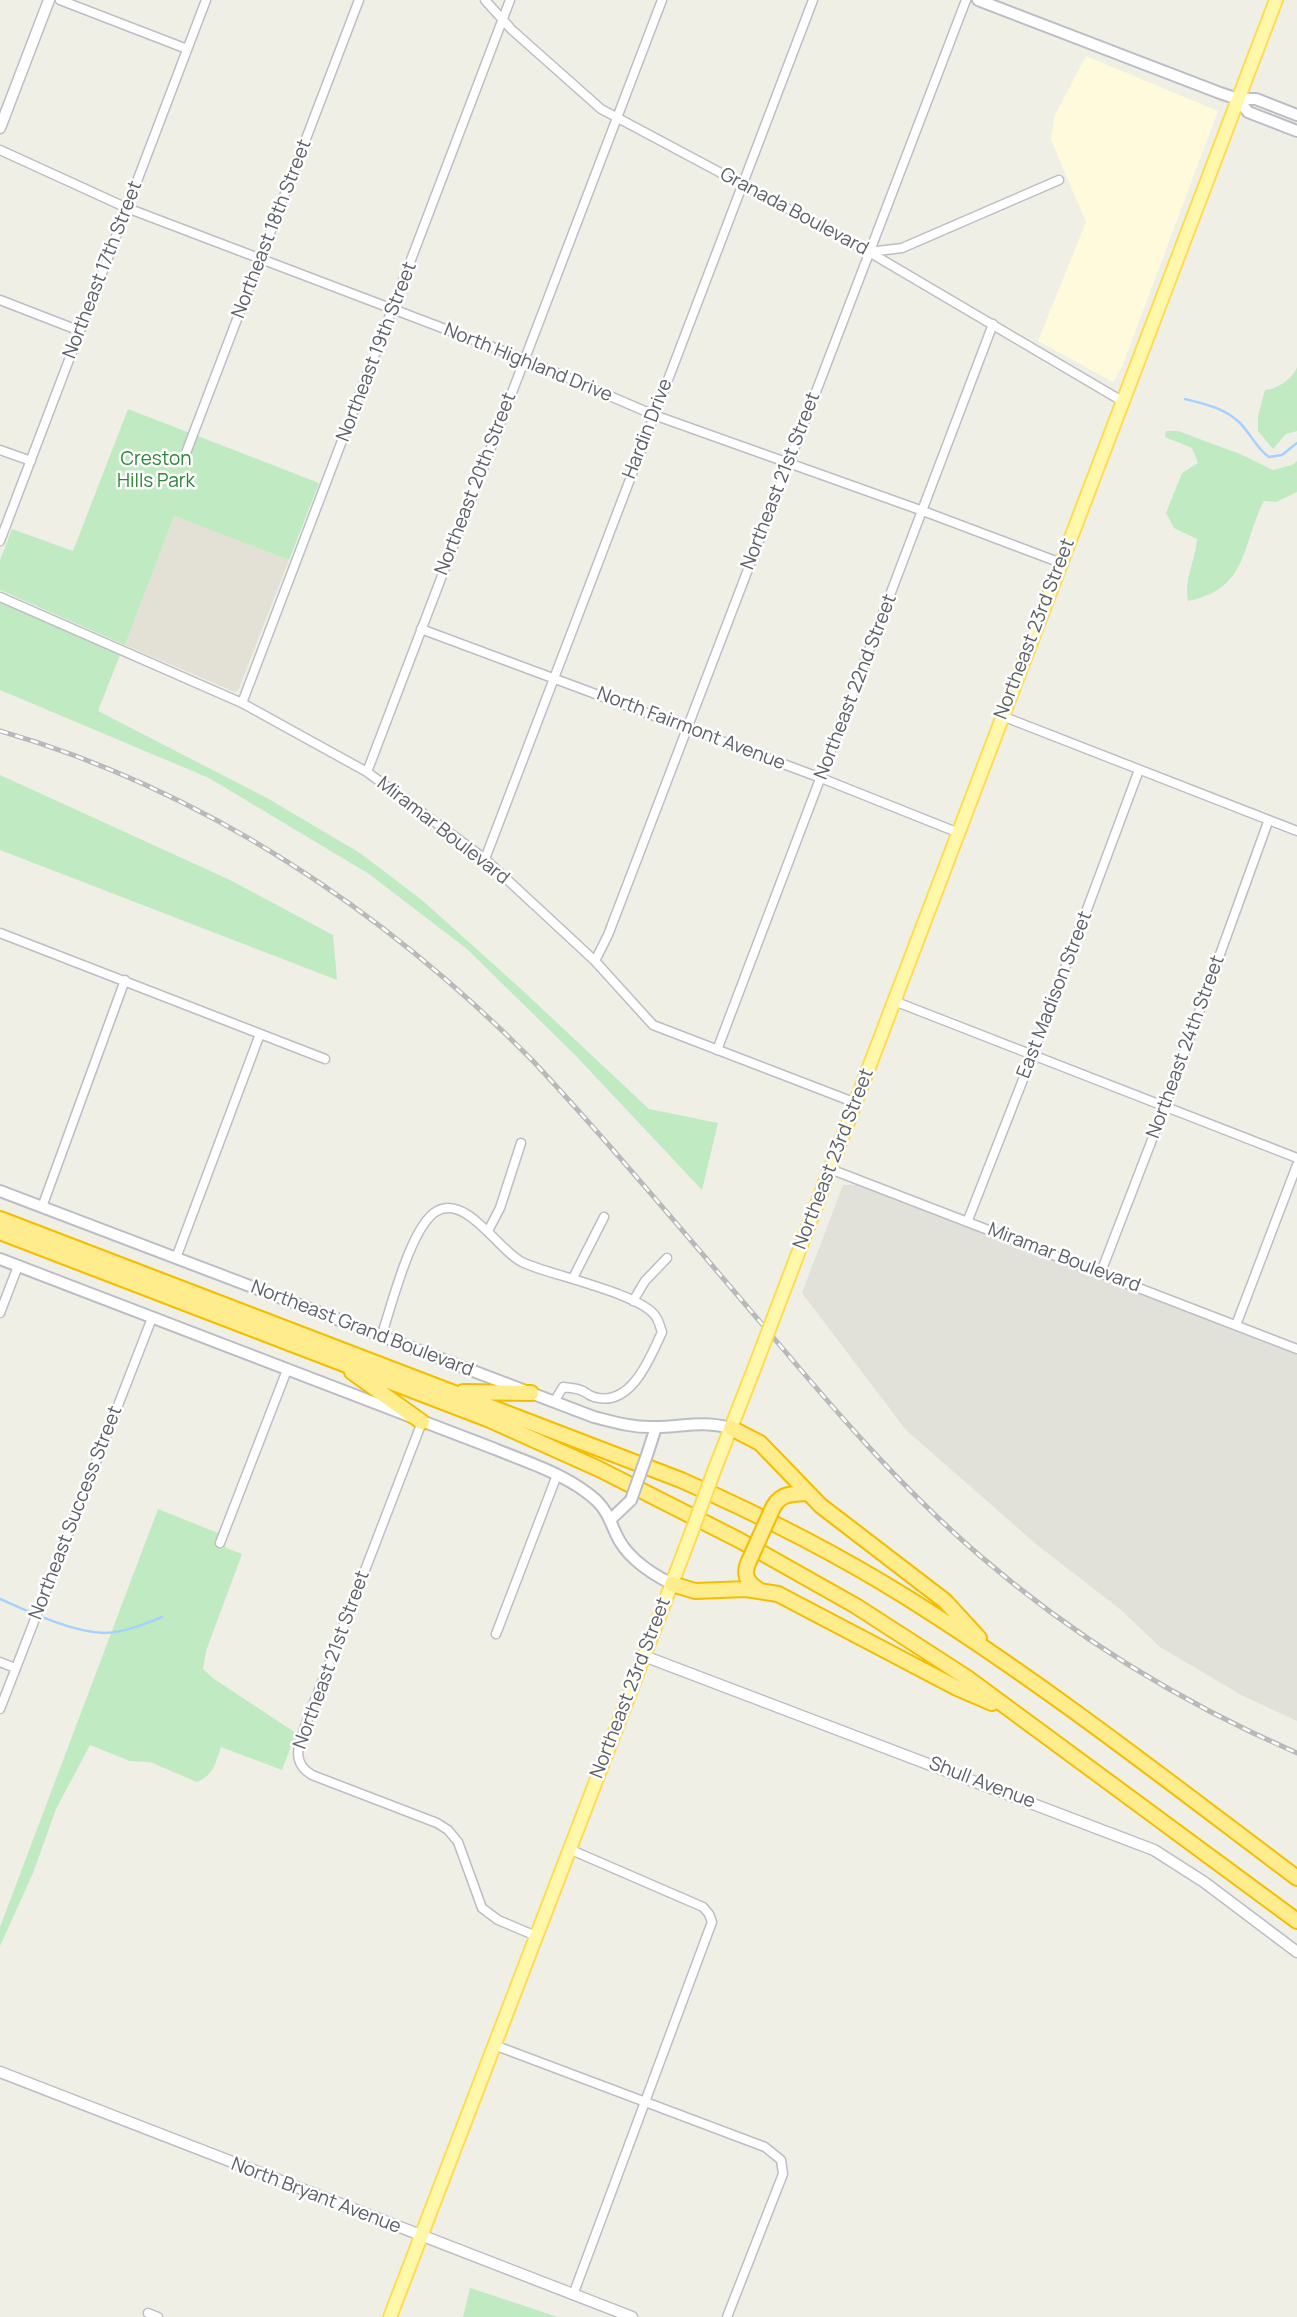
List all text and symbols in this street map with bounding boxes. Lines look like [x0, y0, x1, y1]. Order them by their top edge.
street label: Northeast 18th Street [227, 136, 317, 322]
street label: Granada Boulevard [716, 163, 872, 261]
street label: Northeast 17th Street [59, 178, 147, 362]
street label: Northeast 19th Street [332, 259, 422, 445]
street label: North Highland Drive [441, 319, 615, 407]
street label: Hardin Drive [618, 376, 678, 482]
street label: Northeast 20th Street [431, 389, 521, 579]
street label: Northeast 21st Street [737, 389, 825, 573]
park label: Creston Hills Park [117, 449, 195, 493]
street label: Northeast 23rd Street [990, 535, 1080, 723]
street label: Northeast 22nd Street [810, 591, 902, 783]
street label: North Fairmont Avenue [594, 683, 788, 775]
street label: Miramar Boulevard [372, 772, 514, 890]
street label: East Madison Street [1013, 908, 1097, 1082]
street label: Northeast 24th Street [1142, 952, 1230, 1142]
street label: Northeast 23rd Street [789, 1065, 879, 1253]
street label: Miramar Boulevard [984, 1218, 1144, 1298]
street label: Northeast Grand Boulevard [248, 1276, 476, 1382]
street label: Northeast Success Street [25, 1403, 127, 1623]
street label: Northeast 21st Street [289, 1568, 375, 1752]
street label: Northeast 23rd Street [586, 1594, 676, 1782]
street label: Shull Avenue [926, 1752, 1038, 1814]
street label: North Bryant Avenue [228, 2153, 404, 2239]

